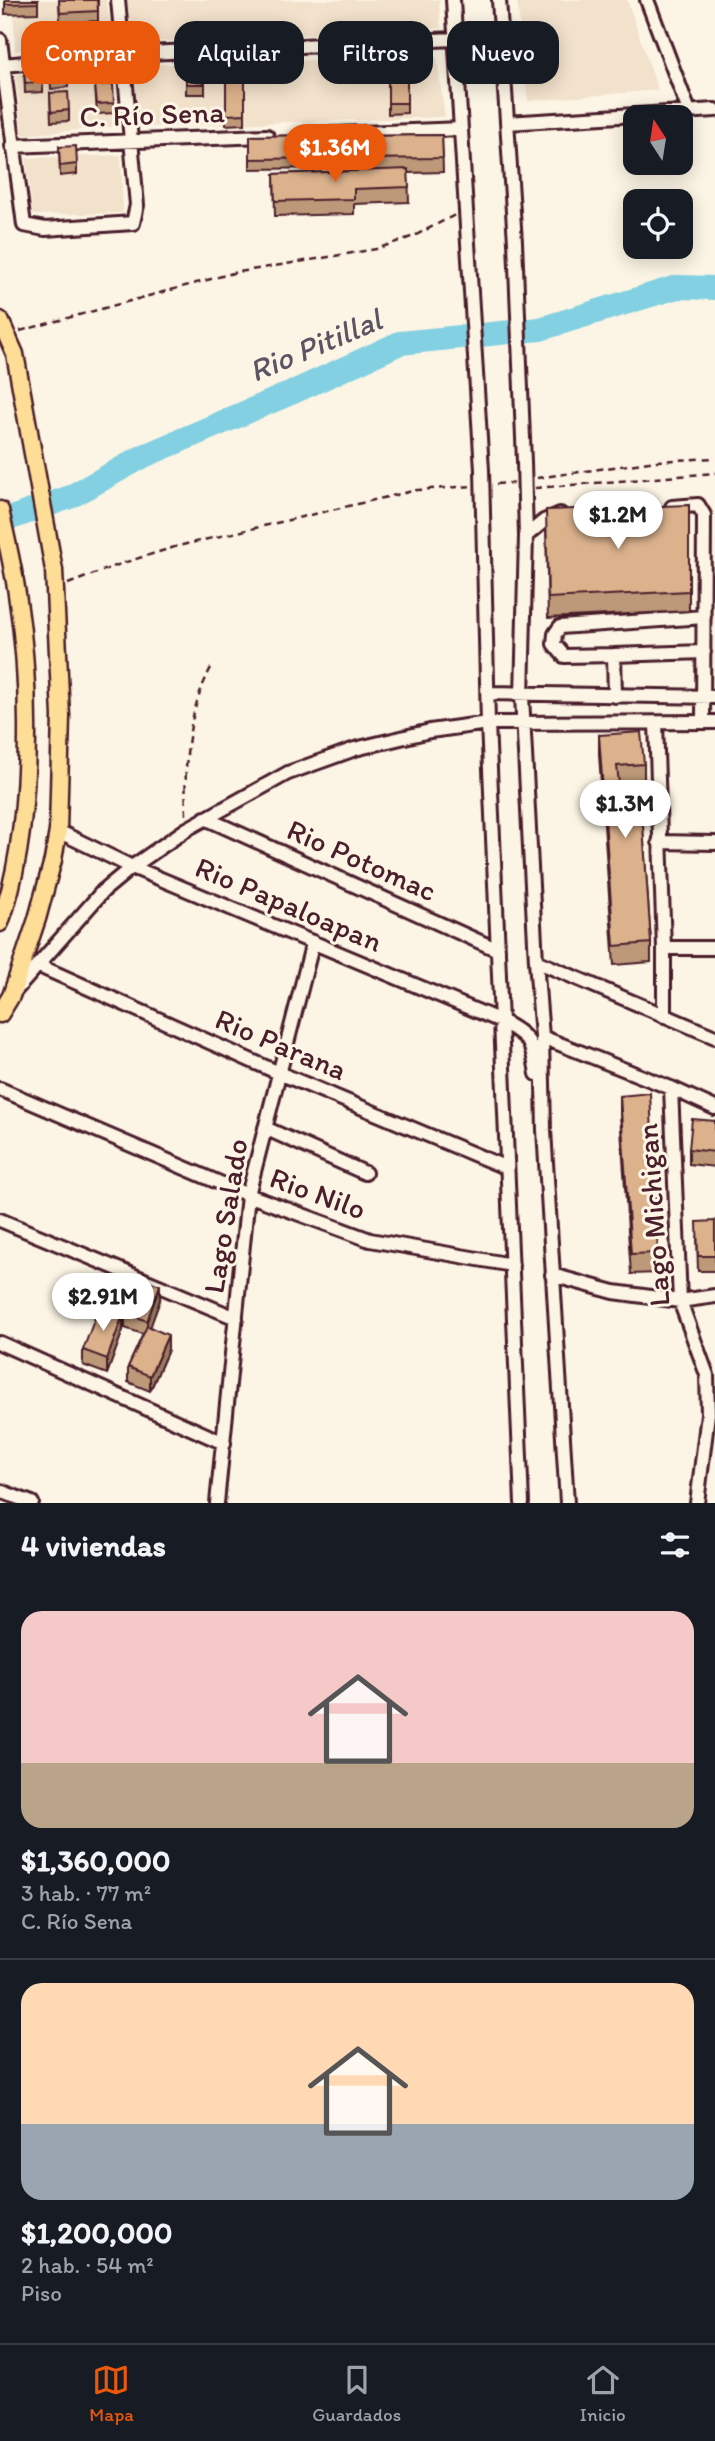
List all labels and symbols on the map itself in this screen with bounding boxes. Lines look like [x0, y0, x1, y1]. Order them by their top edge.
street label: C. Río Sena [79, 93, 226, 135]
north arrow [623, 105, 693, 175]
pin: $1.36M [278, 124, 392, 184]
water label: Rio Pitillal [243, 299, 389, 390]
pin: $1.2M [569, 491, 667, 551]
pin: $1.3M [576, 780, 674, 840]
street label: Rio Potomac [281, 811, 443, 909]
street label: Rio Papaloapan [190, 848, 388, 960]
street label: Rio Parana [210, 1000, 352, 1088]
street label: Lago Michigan [628, 1122, 678, 1308]
street label: Lago Salado [195, 1136, 255, 1296]
street label: Rio Nilo [265, 1159, 371, 1227]
pin: $2.91M [46, 1274, 160, 1333]

